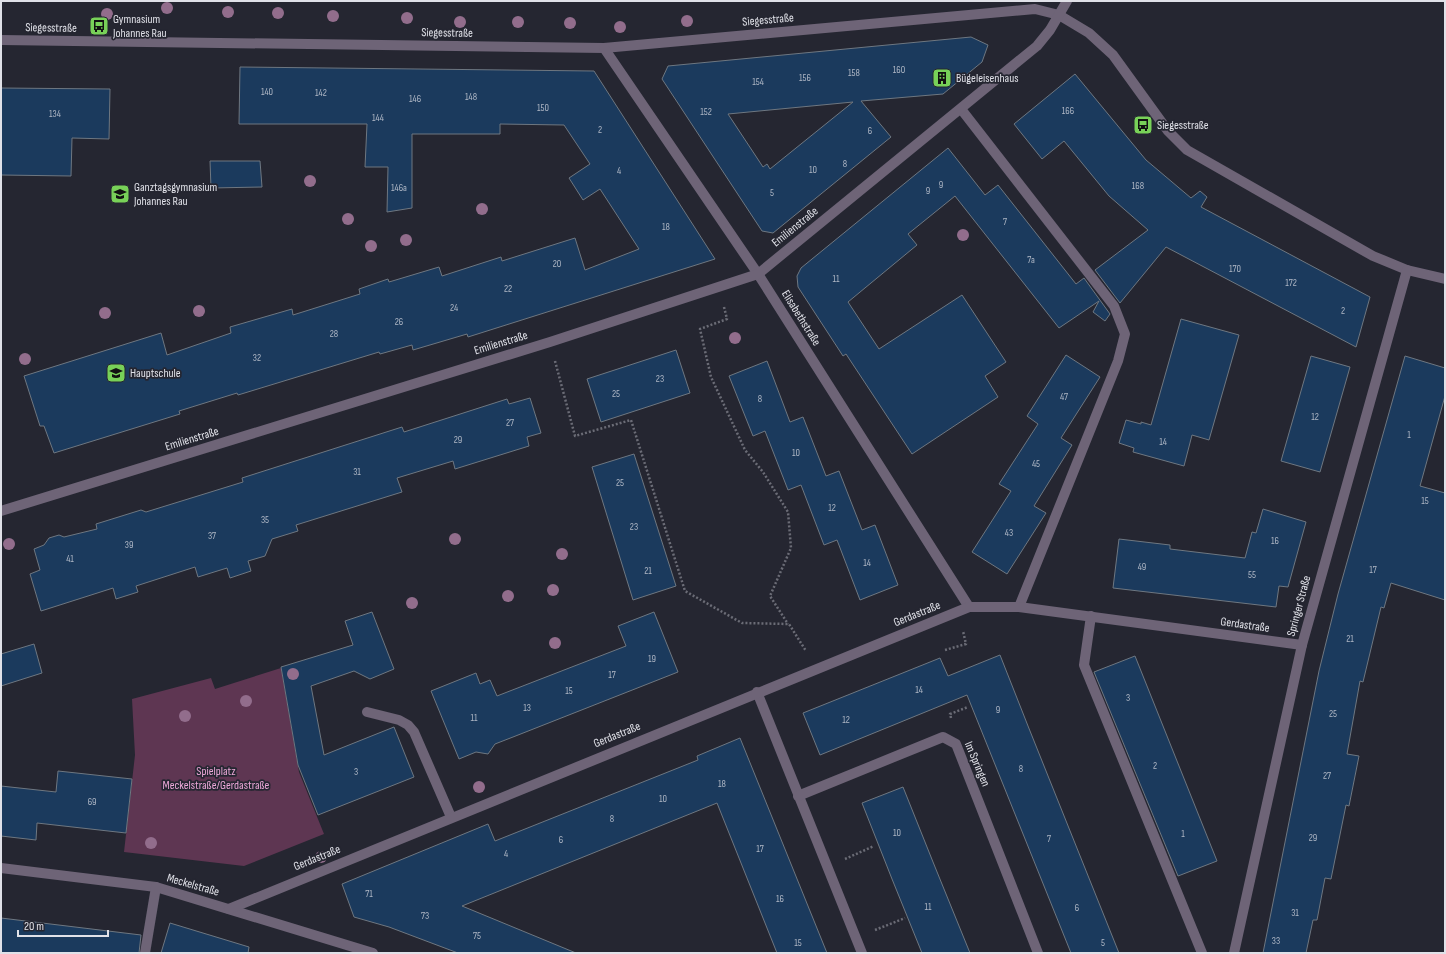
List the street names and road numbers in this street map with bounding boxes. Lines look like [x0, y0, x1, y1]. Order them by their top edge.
street label: Siegesstraße [742, 10, 795, 30]
street label: Siegesstraße [25, 20, 77, 36]
street label: Siegesstraße [421, 25, 473, 41]
street label: Emilienstraße [769, 204, 821, 250]
street label: Elisabethstraße [778, 287, 824, 349]
street label: Emilienstraße [472, 328, 530, 358]
street label: Emilienstraße [163, 424, 221, 454]
street label: Springer Straße [1284, 574, 1314, 638]
street label: Gerdastraße [891, 598, 943, 630]
street label: Gerdastraße [1219, 614, 1271, 636]
street label: Gerdastraße [591, 719, 643, 751]
street label: Im Springen [961, 739, 993, 789]
street label: Gerdastraße [291, 842, 343, 874]
street label: Meckelstraße [165, 870, 221, 900]

